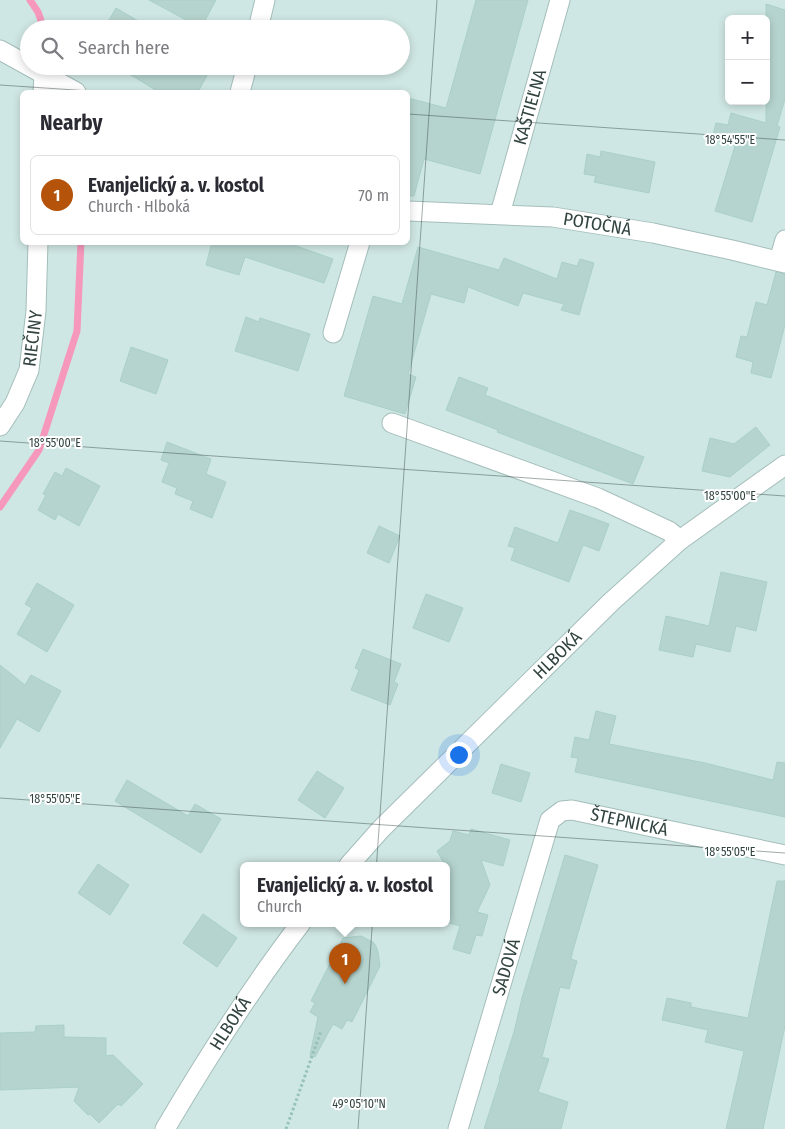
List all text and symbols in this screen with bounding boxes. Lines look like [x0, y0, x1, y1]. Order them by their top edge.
map controls [725, 15, 770, 105]
button: + [725, 15, 770, 60]
search box [20, 20, 410, 75]
icon: search [38, 34, 66, 62]
text: Search here [78, 36, 170, 59]
button: − [725, 60, 770, 105]
street label: KAŠTIEĽNA [509, 66, 551, 147]
text: Nearby [40, 110, 102, 136]
text: 18°54'55"E [705, 133, 755, 147]
text: Evanjelický a. v. kostol [88, 174, 264, 197]
text: 1 [54, 186, 60, 205]
text: 70 m [358, 186, 389, 205]
text: Church · Hlboká [88, 197, 190, 216]
street label: POTOČNÁ [562, 208, 634, 240]
street label: RIEČINY [18, 309, 47, 368]
text: 18°55'00"E [29, 436, 81, 450]
text: 18°55'00"E [704, 489, 756, 503]
street label: HLBOKÁ [529, 625, 587, 683]
your location [446, 742, 472, 768]
text: 18°55'05"E [30, 792, 81, 806]
street label: ŠTEPNICKÁ [589, 803, 671, 841]
text: 18°55'05"E [705, 845, 756, 859]
popup [240, 862, 450, 927]
text: Evanjelický a. v. kostol [257, 874, 433, 897]
text: Church [257, 897, 302, 916]
street label: SADOVÁ [487, 935, 525, 998]
pin: 1 [329, 943, 361, 984]
street label: HLBOKÁ [205, 992, 256, 1054]
text: 49°05'10"N [332, 1097, 386, 1111]

